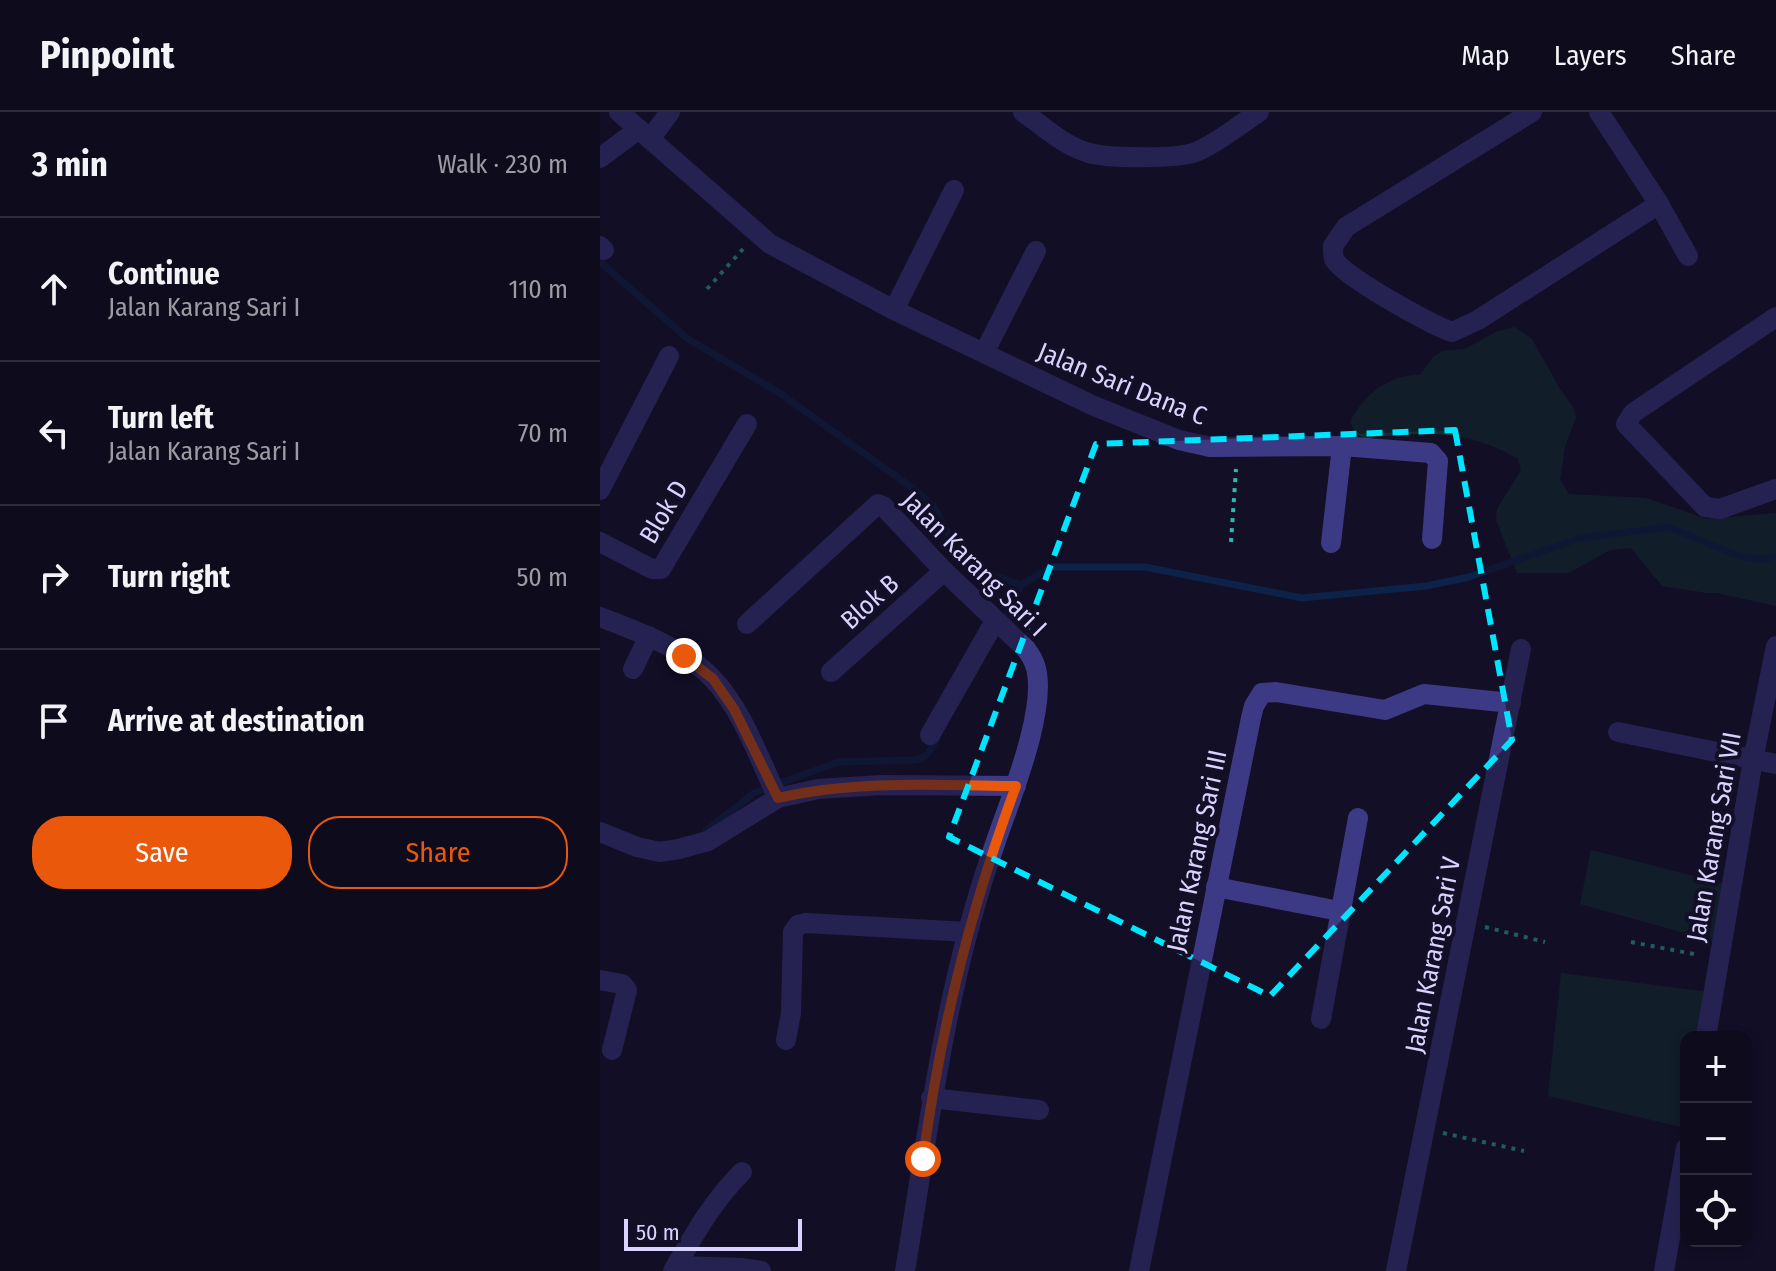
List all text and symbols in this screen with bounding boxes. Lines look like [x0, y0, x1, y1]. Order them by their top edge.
text: Pinpoint [40, 32, 174, 78]
text: Map [1461, 39, 1510, 72]
text: Layers [1554, 39, 1627, 72]
text: Share [1671, 39, 1736, 72]
text: 3 min [32, 144, 108, 185]
text: Walk · 230 m [437, 149, 568, 180]
text: Continue [108, 256, 220, 292]
icon: ahead [32, 267, 76, 311]
text: 110 m [508, 274, 568, 305]
text: Jalan Karang Sari I [108, 292, 300, 323]
street label: Jalan Sari Dana C [1033, 336, 1211, 432]
text: Turn left [108, 400, 214, 436]
icon: left [32, 411, 76, 455]
text: 70 m [518, 418, 568, 449]
text: Jalan Karang Sari I [108, 436, 300, 467]
street label: Blok D [633, 475, 695, 549]
street label: Jalan Karang Sari I [895, 485, 1053, 643]
icon: right [32, 555, 76, 599]
text: Turn right [108, 559, 230, 595]
text: 50 m [516, 562, 568, 593]
street label: Blok B [835, 568, 905, 636]
route end [666, 638, 702, 674]
icon: arrive [32, 699, 76, 743]
text: Arrive at destination [108, 703, 365, 739]
street label: Jalan Karang Sari VII [1680, 730, 1748, 944]
street label: Jalan Karang Sari III [1160, 747, 1234, 955]
button: Save [32, 816, 292, 889]
button: Share [308, 816, 568, 889]
street label: Jalan Karang Sari V [1399, 854, 1467, 1056]
map controls [1680, 1031, 1752, 1247]
button: + [1680, 1031, 1752, 1103]
button: − [1680, 1103, 1752, 1175]
route start [905, 1141, 941, 1177]
button: locate [1680, 1175, 1752, 1247]
scale bar [624, 1215, 802, 1251]
text: 50 m [636, 1219, 680, 1246]

